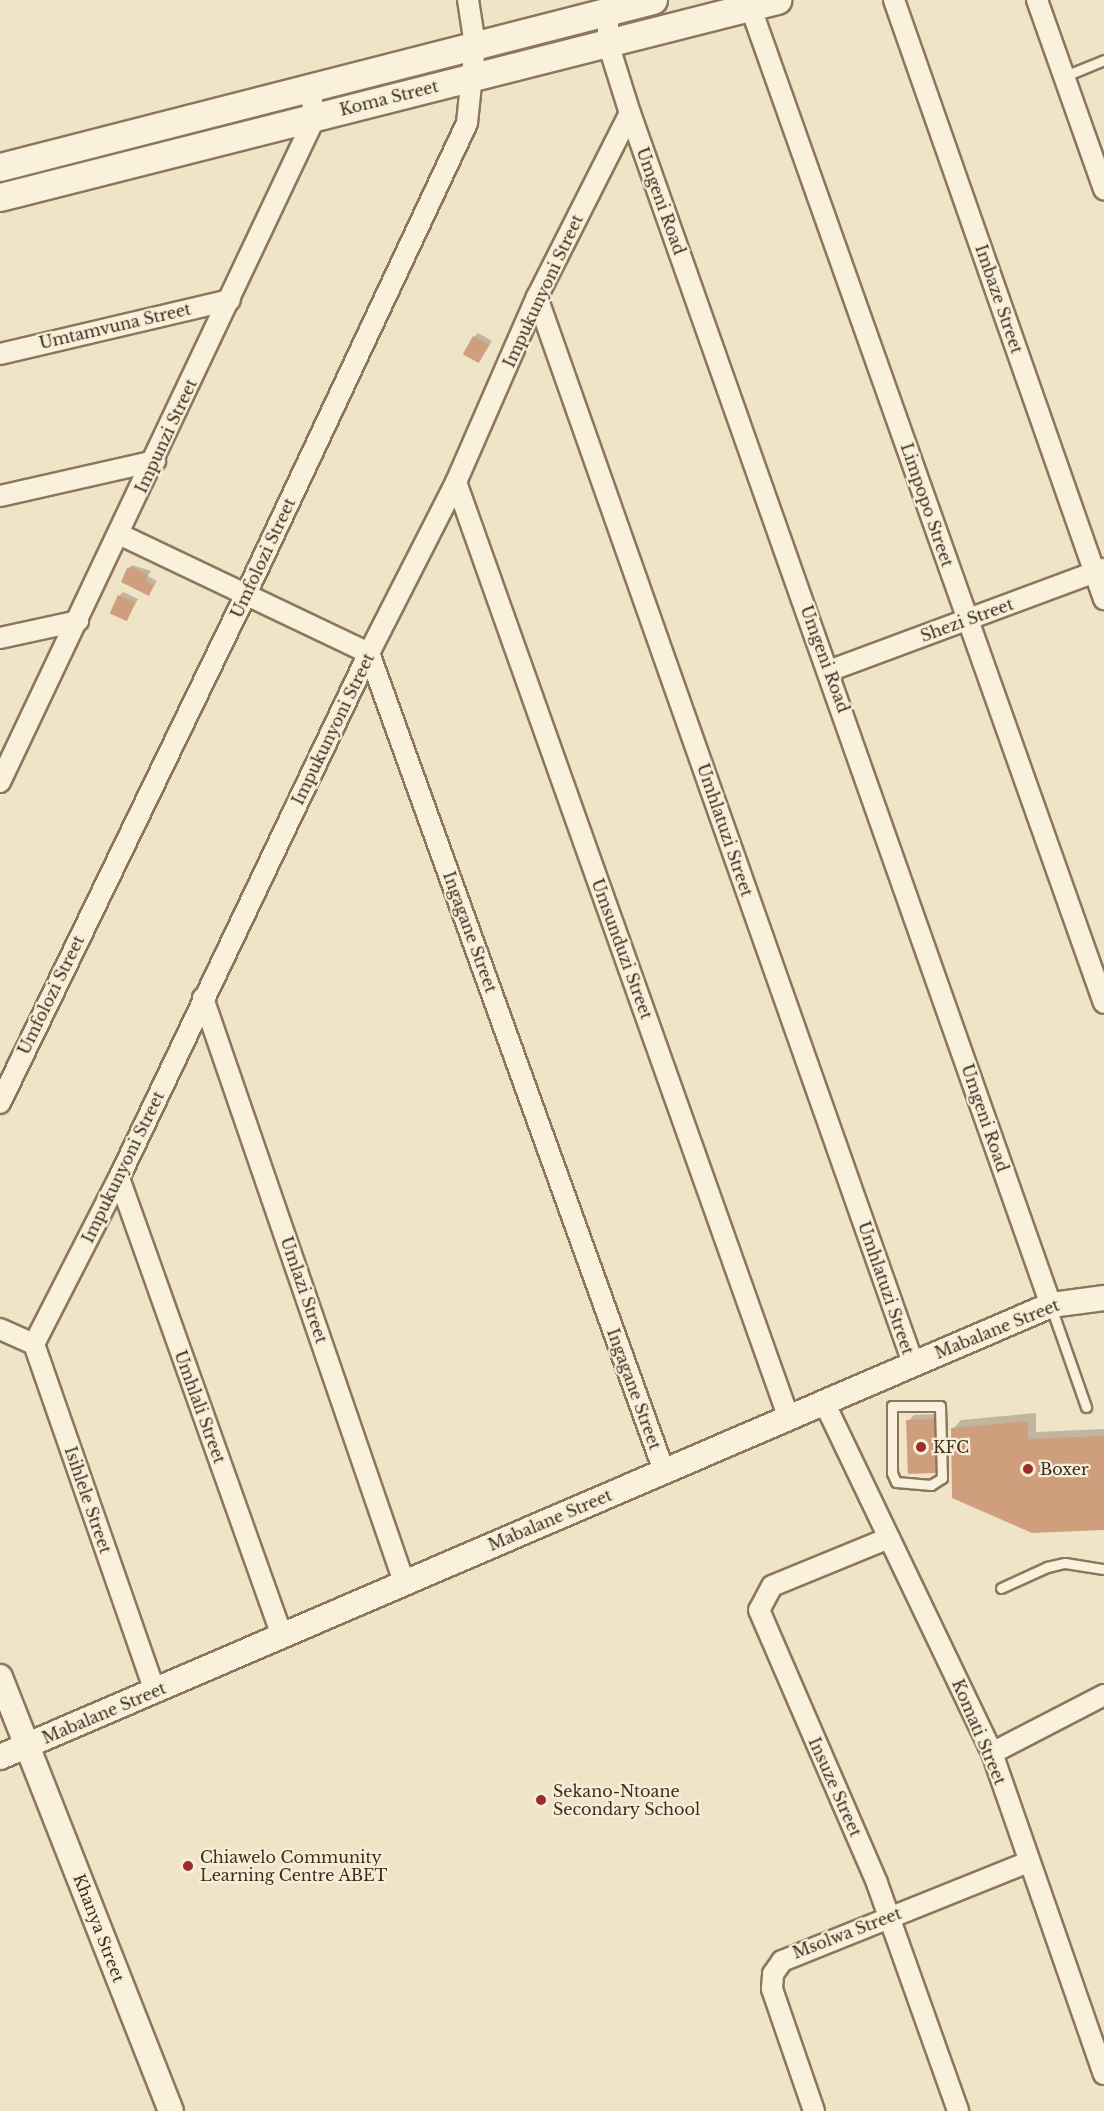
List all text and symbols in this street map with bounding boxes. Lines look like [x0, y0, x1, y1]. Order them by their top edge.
street label: Koma Street [338, 76, 440, 120]
street label: Umgeni Road [633, 145, 689, 257]
street label: Impukunyoni Street [499, 212, 587, 370]
street label: Imbaze Street [971, 242, 1027, 356]
street label: Umtamvuna Street [37, 299, 193, 353]
street label: Impunzi Street [131, 376, 201, 496]
street label: Limpopo Street [897, 441, 957, 569]
street label: Umfolozi Street [227, 495, 299, 621]
street label: Shezi Street [918, 594, 1016, 646]
street label: Umgeni Road [797, 603, 853, 715]
street label: Impukunyoni Street [288, 650, 378, 808]
street label: Umhlatuzi Street [693, 761, 757, 899]
street label: Ingagane Street [439, 869, 501, 995]
street label: Umsunduzi Street [588, 876, 656, 1022]
street label: Umfolozi Street [14, 932, 88, 1058]
street label: Umgeni Road [958, 1062, 1012, 1174]
street label: Impukunyoni Street [78, 1088, 168, 1246]
street label: Umhlatuzi Street [854, 1219, 918, 1357]
street label: Umlazi Street [277, 1234, 331, 1346]
street label: Mabalane Street [932, 1295, 1062, 1363]
street label: Ingagane Street [603, 1326, 665, 1452]
street label: Umhlali Street [171, 1348, 229, 1466]
place label: KFC [933, 1437, 969, 1457]
marker: KFC [914, 1440, 928, 1454]
street label: Isihlele Street [61, 1444, 115, 1556]
place label: Boxer [1040, 1459, 1089, 1479]
marker: Boxer [1021, 1462, 1035, 1476]
street label: Mabalane Street [485, 1485, 615, 1555]
street label: Komati Street [948, 1676, 1010, 1788]
street label: Mabalane Street [39, 1678, 169, 1748]
street label: Insuze Street [805, 1734, 865, 1840]
place label: Sekano-Ntoane Secondary School [553, 1781, 701, 1819]
marker: Sekano-Ntoane Secondary School [534, 1793, 548, 1807]
place label: Chiawelo Community Learning Centre ABET [200, 1847, 388, 1885]
marker: Chiawelo Community Learning Centre ABET [181, 1859, 195, 1873]
street label: Khanya Street [69, 1871, 129, 1985]
street label: Msolwa Street [790, 1903, 904, 1963]

